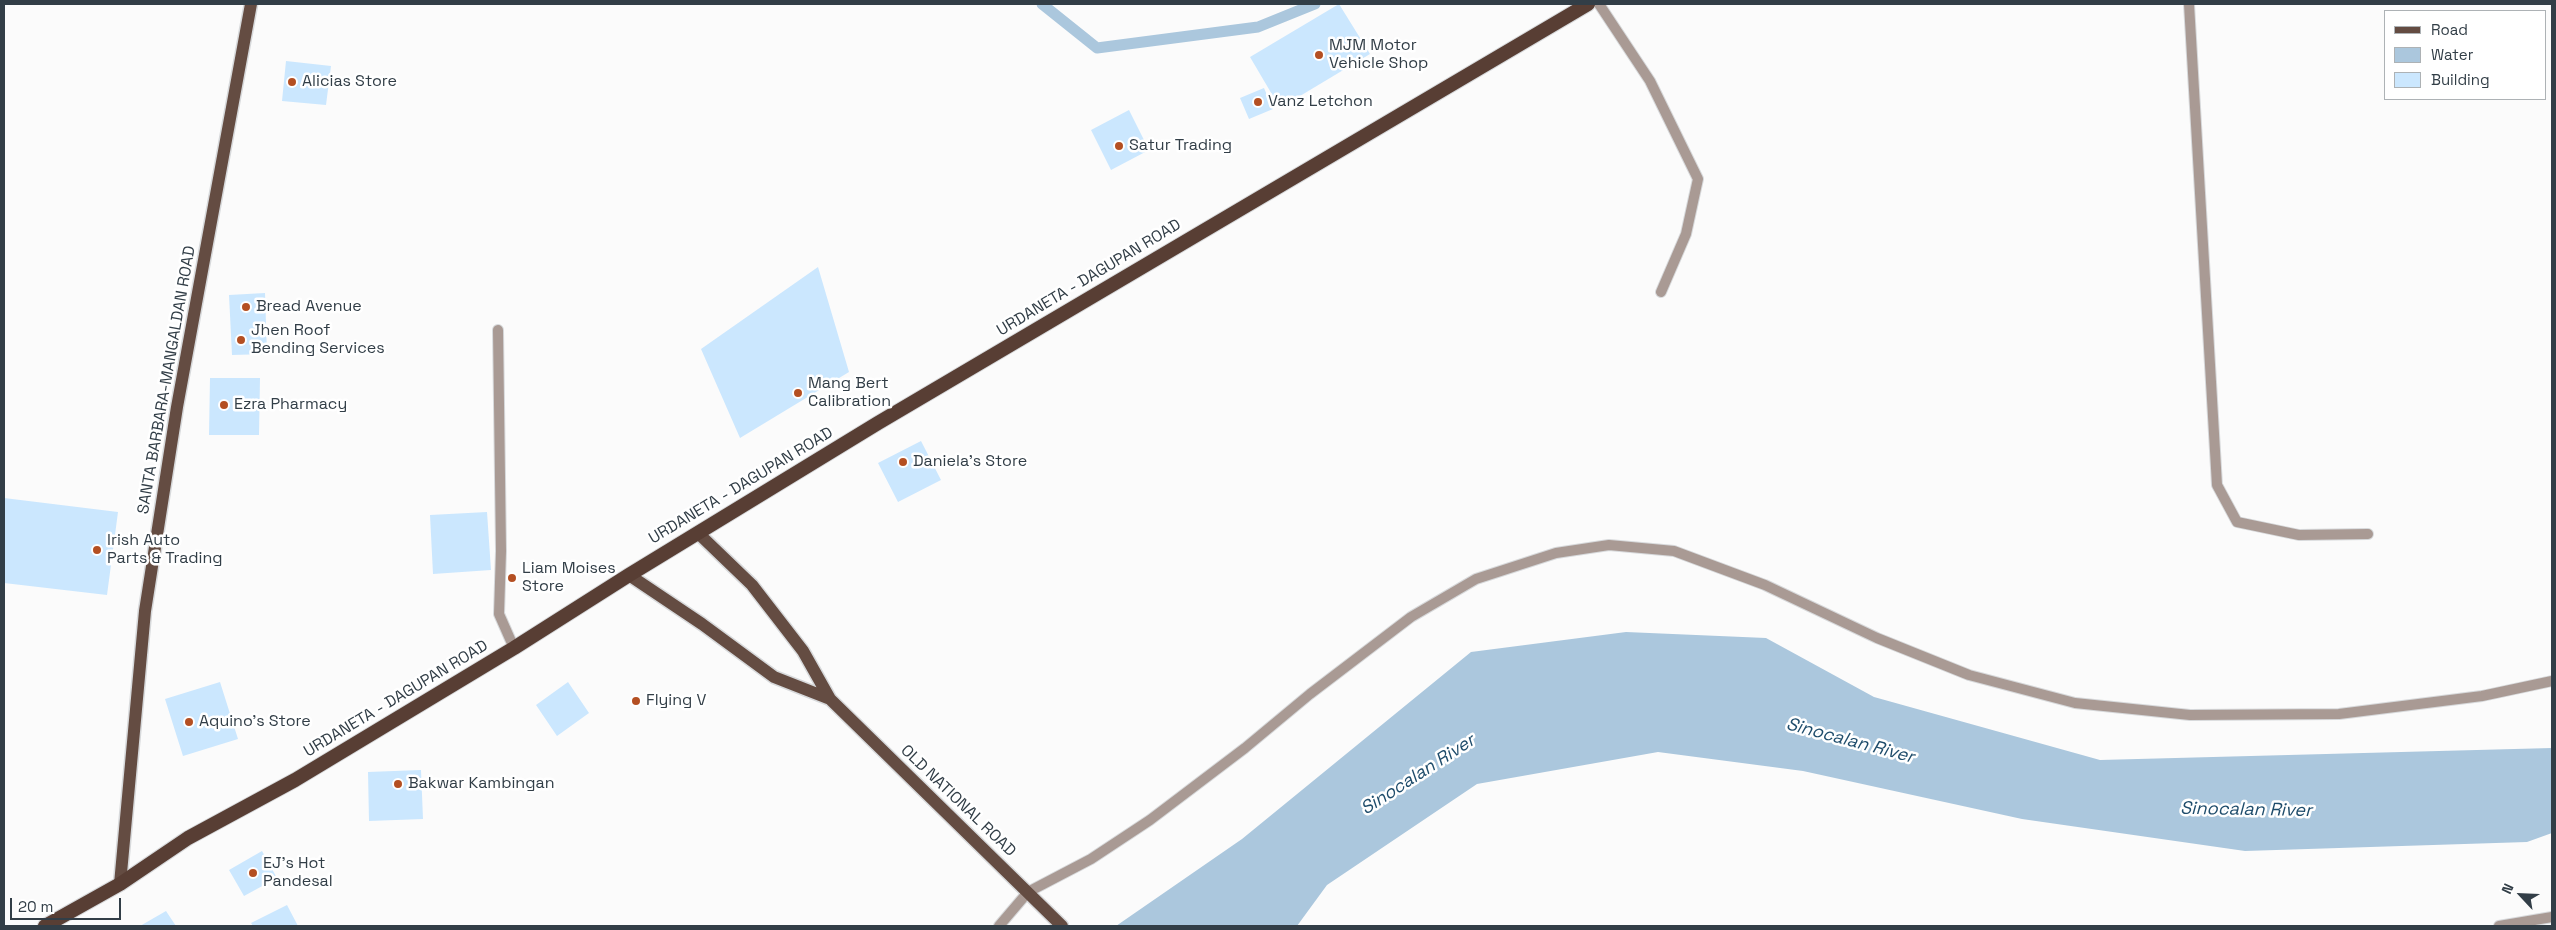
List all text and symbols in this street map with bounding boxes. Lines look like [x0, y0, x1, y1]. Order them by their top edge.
legend [2384, 10, 2546, 100]
text: Road [2431, 20, 2468, 39]
place label: MJM Motor Vehicle Shop [1329, 36, 1428, 74]
text: Water [2431, 45, 2473, 64]
marker: MJM Motor Vehicle Shop [1313, 49, 1325, 61]
text: Building [2431, 70, 2490, 89]
place label: Alicias Store [302, 72, 397, 92]
marker: Alicias Store [286, 76, 298, 88]
place label: Vanz Letchon [1268, 92, 1373, 112]
marker: Vanz Letchon [1252, 96, 1264, 108]
place label: Satur Trading [1129, 136, 1232, 156]
marker: Satur Trading [1113, 140, 1125, 152]
street label: URDANETA - DAGUPAN ROAD [994, 215, 1184, 341]
street label: SANTA BARBARA-MANGALDAN ROAD [134, 244, 200, 516]
place label: Bread Avenue [256, 297, 362, 317]
marker: Bread Avenue [240, 301, 252, 313]
place label: Jhen Roof Bending Services [251, 321, 385, 359]
marker: Jhen Roof Bending Services [235, 334, 247, 346]
place label: Mang Bert Calibration [808, 374, 891, 412]
marker: Mang Bert Calibration [792, 387, 804, 399]
place label: Ezra Pharmacy [234, 395, 347, 415]
marker: Ezra Pharmacy [218, 399, 230, 411]
street label: URDANETA - DAGUPAN ROAD [646, 423, 836, 549]
place label: Daniela's Store [913, 452, 1027, 472]
marker: Daniela's Store [897, 456, 909, 468]
place label: Irish Auto Parts & Trading [107, 531, 223, 569]
marker: Irish Auto Parts & Trading [91, 544, 103, 556]
place label: Liam Moises Store [522, 559, 616, 597]
marker: Liam Moises Store [506, 572, 518, 584]
street label: URDANETA - DAGUPAN ROAD [301, 636, 491, 762]
place label: Flying V [646, 691, 706, 711]
marker: Flying V [630, 695, 642, 707]
place label: Aquino's Store [199, 712, 311, 732]
water label: Sinocalan River [1784, 714, 1916, 768]
marker: Aquino's Store [183, 716, 195, 728]
water label: Sinocalan River [1357, 730, 1479, 820]
street label: OLD NATIONAL ROAD [896, 741, 1020, 861]
place label: Bakwar Kambingan [408, 774, 554, 794]
marker: Bakwar Kambingan [392, 778, 404, 790]
water label: Sinocalan River [2180, 798, 2312, 822]
place label: EJ's Hot Pandesal [263, 854, 333, 892]
marker: EJ's Hot Pandesal [247, 867, 259, 879]
north arrow [2496, 870, 2546, 920]
text: N [2497, 881, 2518, 897]
scale bar [12, 888, 124, 920]
text: 20 m [18, 897, 53, 916]

